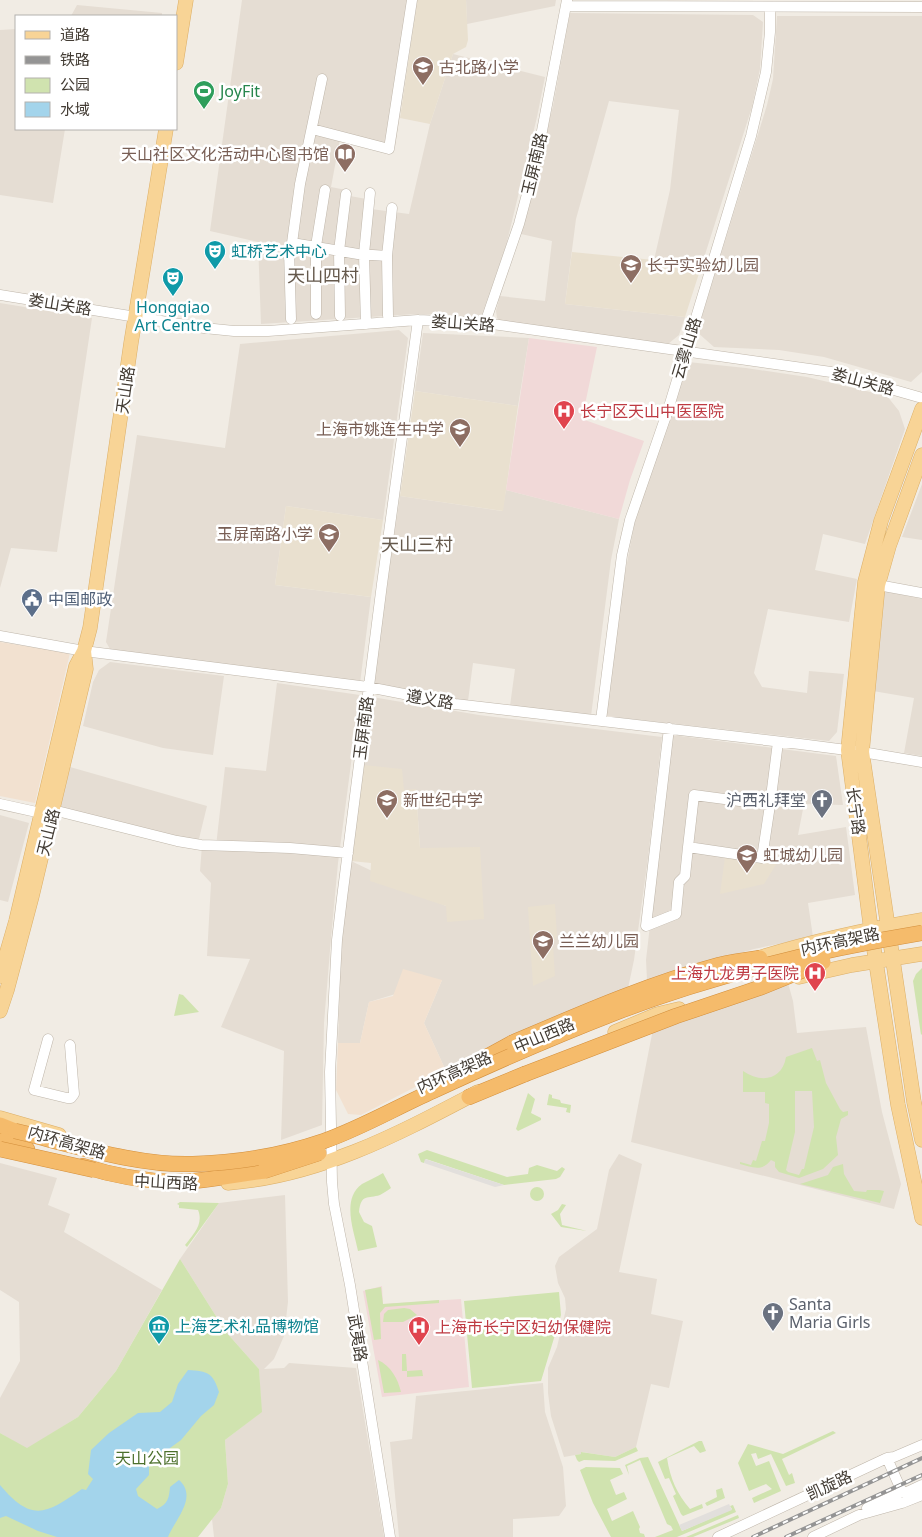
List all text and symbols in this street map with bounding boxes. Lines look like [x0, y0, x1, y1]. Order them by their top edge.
legend [15, 15, 178, 130]
text: 道路 [60, 24, 90, 44]
text: 铁路 [60, 49, 90, 69]
school or university icon: 古北路小学 [411, 55, 435, 86]
place label: 古北路小学 [439, 56, 519, 78]
text: 公园 [60, 74, 90, 94]
sports icon: JoyFit [192, 79, 216, 110]
place label: JoyFit [218, 80, 260, 102]
text: 水域 [60, 99, 90, 119]
street label: 玉屏南路 [516, 130, 552, 198]
library icon: 天山社区文化活动中心图书馆 [333, 142, 357, 173]
place label: 天山社区文化活动中心图书馆 [121, 143, 329, 165]
theatre icon: 虹桥艺术中心 [203, 239, 227, 270]
place label: 虹桥艺术中心 [231, 240, 327, 262]
school or university icon: 长宁实验幼儿园 [619, 253, 643, 284]
place label: 长宁实验幼儿园 [647, 254, 759, 276]
district label: 天山四村 [287, 263, 359, 287]
theatre icon: Hongqiao Art Centre [161, 266, 185, 297]
street label: 娄山关路 [27, 288, 93, 320]
place label: Hongqiao Art Centre [135, 296, 211, 336]
street label: 娄山关路 [430, 310, 496, 336]
street label: 云雾山路 [666, 314, 706, 382]
street label: 娄山关路 [829, 362, 897, 400]
street label: 天山路 [111, 365, 139, 415]
hospital icon: 长宁区天山中医医院 [552, 399, 576, 430]
place label: 长宁区天山中医医院 [580, 400, 724, 422]
school or university icon: 上海市姚连生中学 [448, 417, 472, 448]
place label: 上海市姚连生中学 [316, 418, 444, 440]
school or university icon: 玉屏南路小学 [317, 522, 341, 553]
place label: 玉屏南路小学 [217, 523, 313, 545]
district label: 天山三村 [381, 532, 453, 556]
public building icon: 中国邮政 [20, 587, 44, 618]
place label: 中国邮政 [48, 588, 112, 610]
street label: 遵义路 [404, 684, 456, 714]
street label: 玉屏南路 [348, 695, 378, 761]
street label: 长宁路 [842, 786, 870, 836]
school or university icon: 新世纪中学 [375, 788, 399, 819]
church icon: 沪西礼拜堂 [810, 788, 834, 819]
place label: 新世纪中学 [403, 789, 483, 811]
place label: 沪西礼拜堂 [726, 789, 806, 811]
street label: 天山路 [32, 806, 64, 858]
school or university icon: 虹城幼儿园 [735, 843, 759, 874]
place label: 虹城幼儿园 [763, 844, 843, 866]
street label: 内环高架路 [799, 922, 881, 960]
school or university icon: 兰兰幼儿园 [531, 929, 555, 960]
place label: 兰兰幼儿园 [559, 930, 639, 952]
hospital icon: 上海九龙男子医院 [803, 961, 827, 992]
place label: 上海九龙男子医院 [671, 962, 799, 984]
street label: 中山西路 [510, 1012, 578, 1058]
street label: 内环高架路 [413, 1046, 495, 1098]
street label: 内环高架路 [26, 1120, 108, 1164]
street label: 中山西路 [133, 1169, 199, 1195]
place label: Santa Maria Girls [789, 1293, 871, 1333]
church icon: Santa Maria Girls [761, 1301, 785, 1332]
street label: 武夷路 [343, 1313, 373, 1363]
museum icon: 上海艺术礼品博物馆 [147, 1314, 171, 1345]
place label: 上海艺术礼品博物馆 [175, 1315, 319, 1337]
hospital icon: 上海市长宁区妇幼保健院 [407, 1315, 431, 1346]
place label: 上海市长宁区妇幼保健院 [435, 1316, 611, 1338]
park label: 天山公园 [115, 1447, 179, 1469]
street label: 凯旋路 [803, 1465, 855, 1505]

